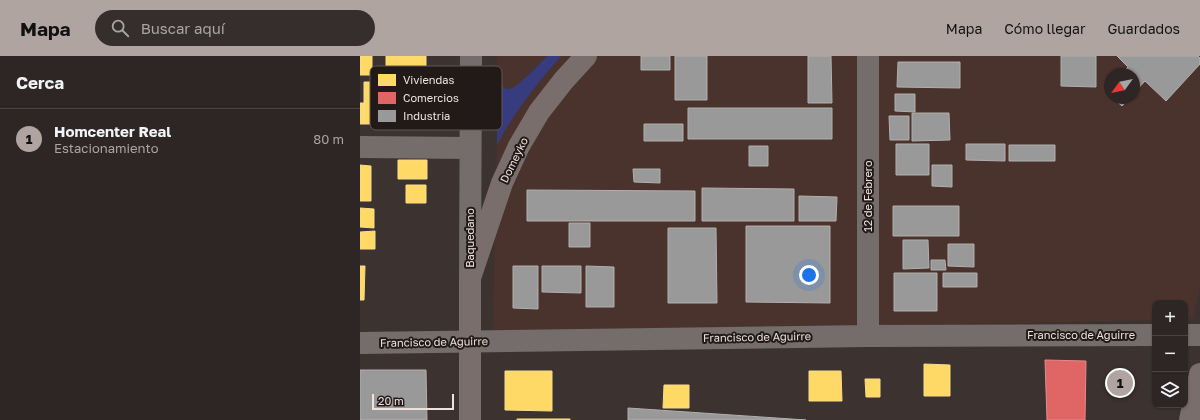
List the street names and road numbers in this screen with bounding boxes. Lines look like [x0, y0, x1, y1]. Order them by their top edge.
street label: Domeyko [497, 135, 530, 185]
street label: 12 de Febrero [861, 160, 874, 232]
street label: Baquedano [463, 208, 476, 268]
street label: Francisco de Aguirre [1027, 328, 1135, 341]
street label: Francisco de Aguirre [703, 329, 811, 344]
street label: Francisco de Aguirre [380, 334, 488, 349]

